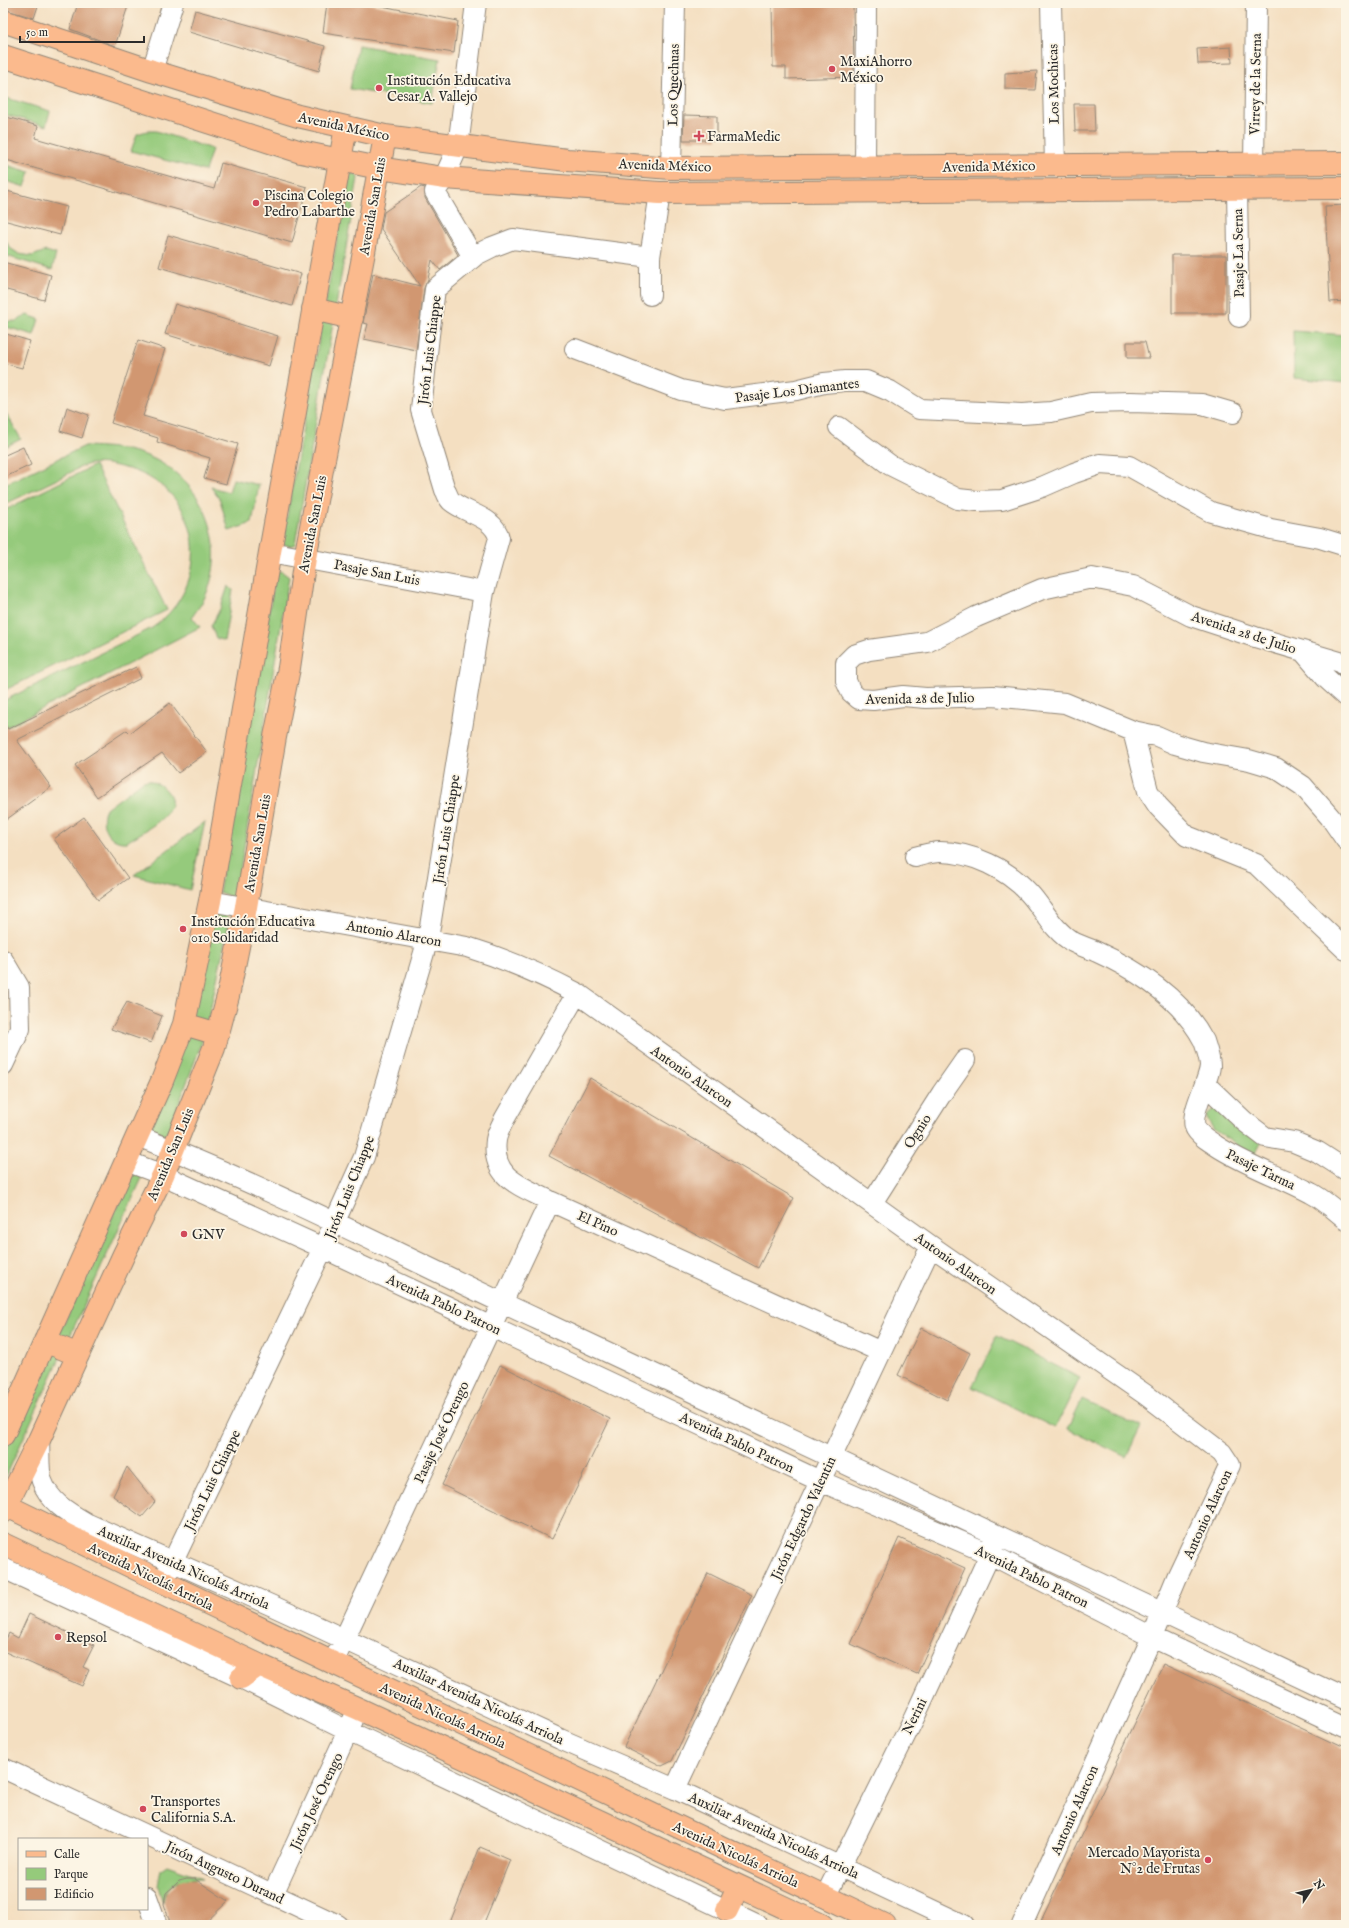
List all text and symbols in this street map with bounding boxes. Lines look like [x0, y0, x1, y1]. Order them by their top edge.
scale bar [20, 18, 144, 44]
text: 50 m [26, 25, 48, 40]
street label: Virrey de la Serna [1246, 32, 1266, 136]
street label: Los Quechuas [664, 44, 684, 126]
street label: Los Mochicas [1044, 44, 1064, 124]
place label: MaxiAhorro México [840, 53, 912, 87]
marker: MaxiAhorro México [827, 64, 837, 74]
place label: Institución Educativa Cesar A. Vallejo [387, 72, 512, 106]
marker: Institución Educativa Cesar A. Vallejo [374, 83, 384, 93]
street label: Avenida México [295, 108, 392, 146]
place label: FarmaMedic [707, 128, 780, 146]
marker: FarmaMedic [694, 131, 704, 141]
street label: Avenida México [617, 155, 712, 177]
street label: Avenida San Luis [355, 156, 390, 258]
street label: Avenida México [941, 157, 1036, 177]
place label: Piscina Colegio Pedro Labarthe [264, 187, 355, 221]
marker: Piscina Colegio Pedro Labarthe [251, 198, 261, 208]
street label: Pasaje La Serna [1229, 207, 1249, 298]
street label: Jirón Luis Chiappe [414, 294, 446, 408]
street label: Pasaje Los Diamantes [734, 374, 860, 408]
street label: Avenida San Luis [295, 474, 331, 576]
street label: Pasaje San Luis [332, 556, 422, 590]
street label: Avenida 28 de Julio [1188, 607, 1299, 659]
street label: Avenida 28 de Julio [864, 689, 975, 709]
street label: Jirón Luis Chiappe [429, 773, 465, 887]
street label: Avenida San Luis [240, 793, 275, 895]
place label: Institución Educativa 010 Solidaridad [191, 913, 316, 947]
street label: Antonio Alarcon [344, 917, 443, 951]
marker: Institución Educativa 010 Solidaridad [178, 924, 188, 934]
street label: Antonio Alarcon [646, 1041, 736, 1112]
street label: Avenida San Luis [143, 1105, 199, 1204]
street label: Ognio [900, 1110, 936, 1152]
street label: Jirón Luis Chiappe [320, 1132, 379, 1244]
street label: Pasaje Tarma [1223, 1145, 1299, 1195]
street label: El Pino [574, 1207, 622, 1241]
place label: GNV [192, 1226, 225, 1244]
street label: Antonio Alarcon [910, 1228, 1000, 1299]
marker: GNV [179, 1229, 189, 1239]
street label: Avenida Pablo Patron [383, 1270, 504, 1340]
street label: Pasaje José Orengo [410, 1378, 474, 1486]
street label: Avenida Pablo Patron [676, 1408, 797, 1478]
street label: Jirón Luis Chiappe [180, 1426, 245, 1536]
street label: Jirón Edgardo Valentin [766, 1453, 841, 1585]
street label: Antonio Alarcon [1179, 1466, 1237, 1563]
street label: Auxiliar Avenida Nicolás Arriola [95, 1521, 273, 1613]
street label: Avenida Nicolás Arriola [86, 1538, 216, 1614]
street label: Avenida Pablo Patron [971, 1541, 1092, 1612]
place label: Repsol [66, 1629, 107, 1647]
marker: Repsol [53, 1632, 63, 1642]
street label: Auxiliar Avenida Nicolás Arriola [391, 1654, 567, 1748]
street label: Avenida Nicolás Arriola [377, 1678, 509, 1752]
street label: Nerini [898, 1695, 931, 1738]
street label: Jirón José Orengo [286, 1749, 348, 1855]
street label: Antonio Alarcon [1047, 1762, 1103, 1859]
street label: Auxiliar Avenida Nicolás Arriola [686, 1788, 862, 1882]
place label: Transportes California S.A. [151, 1793, 236, 1827]
marker: Transportes California S.A. [138, 1804, 148, 1814]
street label: Avenida Nicolás Arriola [670, 1817, 802, 1891]
street label: Jirón Augusto Durand [161, 1837, 287, 1909]
legend [18, 1838, 148, 1910]
place label: Mercado Mayorista N°2 de Frutas [1087, 1844, 1201, 1878]
text: Calle [54, 1847, 80, 1862]
marker: Mercado Mayorista N°2 de Frutas [1203, 1855, 1213, 1865]
text: Parque [54, 1867, 89, 1883]
north arrow [1291, 1870, 1331, 1910]
text: N [1309, 1876, 1327, 1893]
text: Edificio [54, 1887, 94, 1902]

